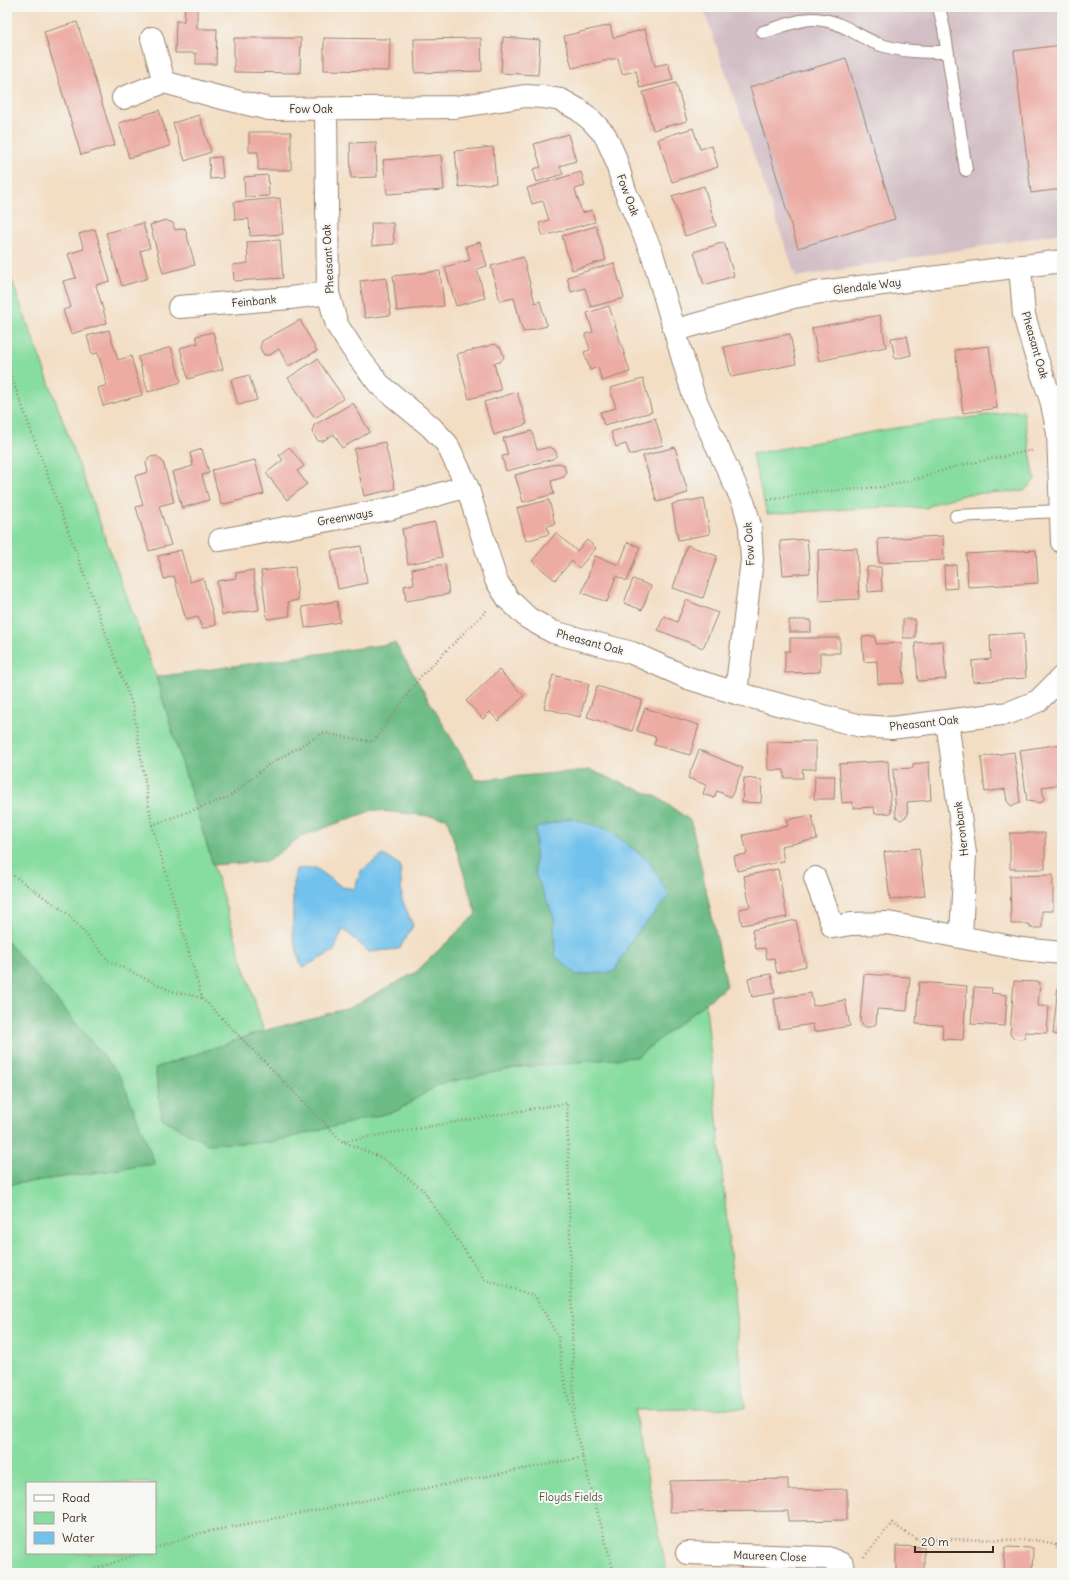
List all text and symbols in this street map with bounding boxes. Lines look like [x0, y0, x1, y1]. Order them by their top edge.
street label: Fow Oak [289, 102, 333, 116]
street label: Fow Oak [614, 172, 642, 218]
street label: Pheasant Oak [319, 224, 337, 294]
street label: Glendale Way [832, 275, 902, 297]
street label: Feinbank [231, 292, 277, 310]
street label: Pheasant Oak [1019, 310, 1051, 381]
street label: Greenways [316, 505, 374, 529]
street label: Fow Oak [740, 521, 758, 566]
street label: Pheasant Oak [555, 626, 626, 658]
street label: Pheasant Oak [889, 712, 960, 734]
street label: Heronbank [951, 800, 971, 857]
legend [26, 1482, 156, 1554]
text: Road [62, 1490, 90, 1505]
park label: Floyds Fields [539, 1490, 603, 1504]
text: Park [62, 1510, 87, 1525]
scale bar [915, 1528, 993, 1554]
text: Water [62, 1530, 95, 1545]
text: 20 m [921, 1534, 949, 1549]
street label: Maureen Close [733, 1548, 807, 1564]

